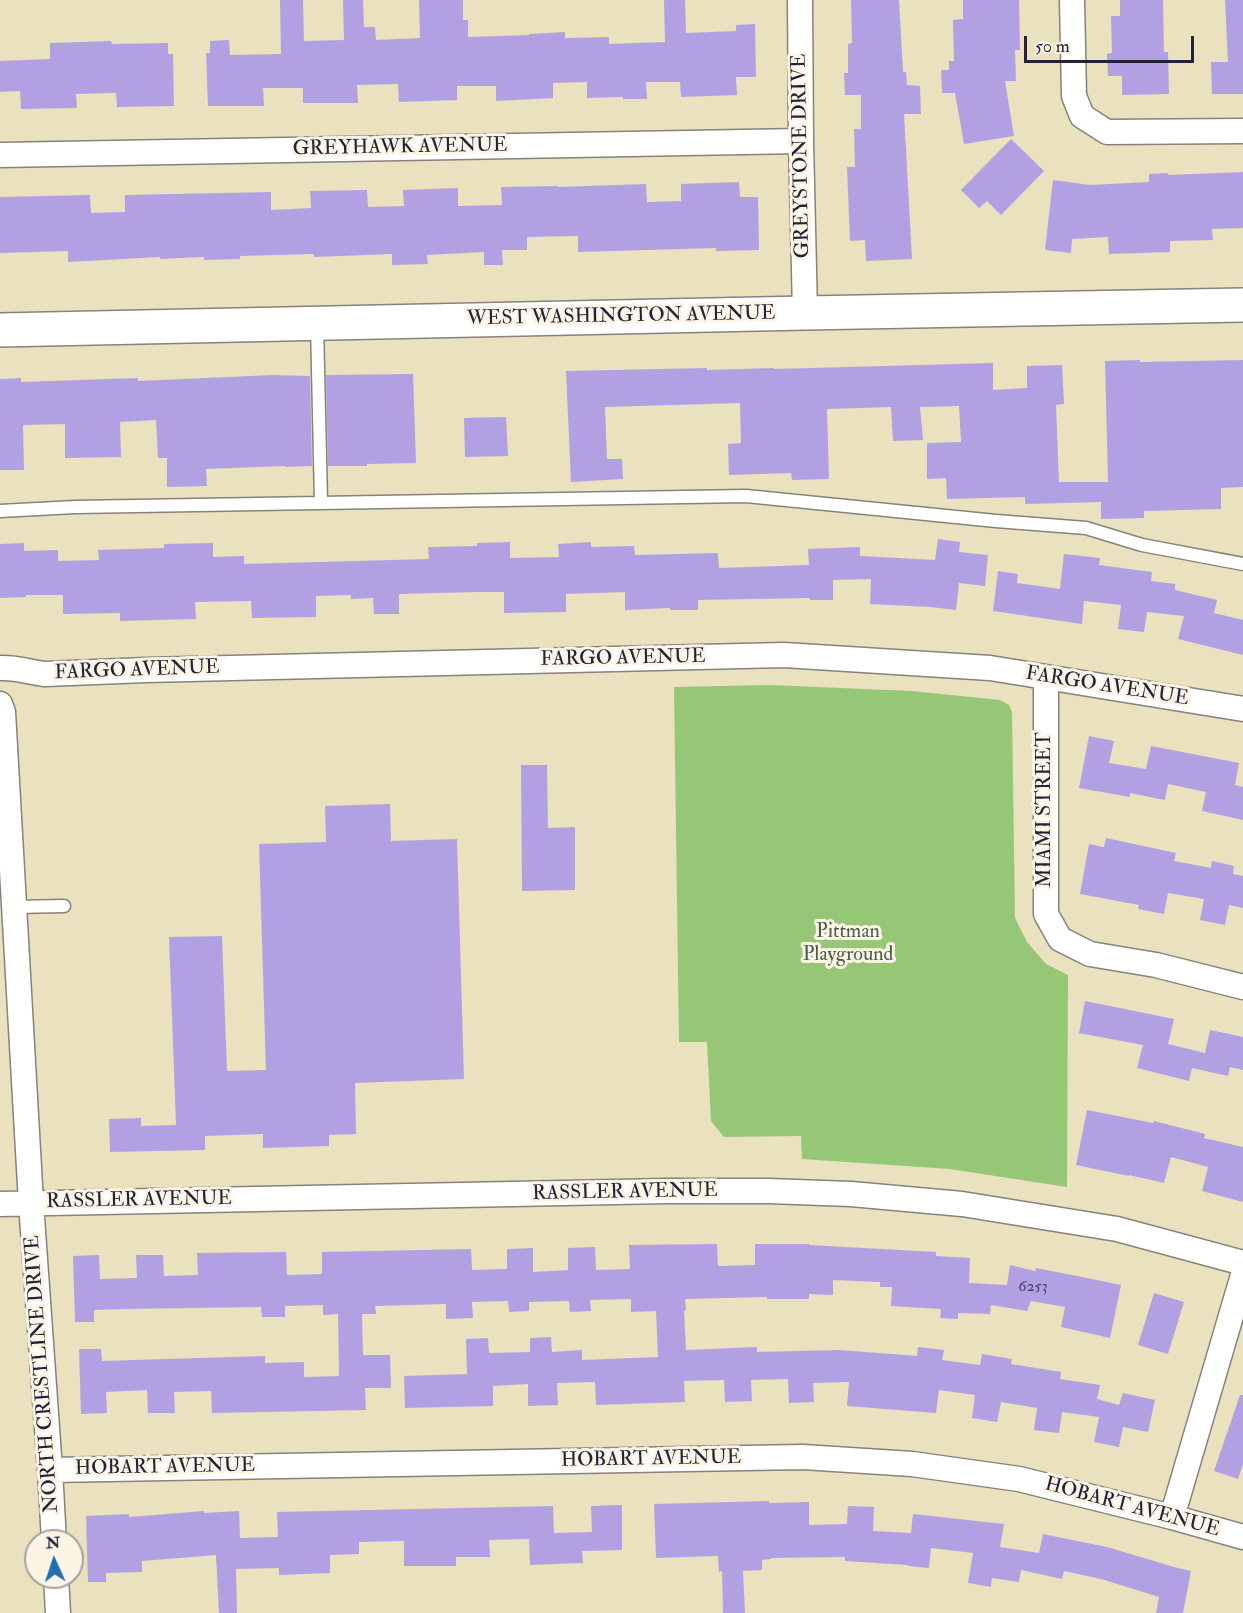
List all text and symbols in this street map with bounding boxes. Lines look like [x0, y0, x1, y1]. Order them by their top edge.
scale bar [1027, 24, 1196, 62]
text: 50 m [1035, 35, 1070, 58]
street label: GREYSTONE DRIVE [788, 53, 816, 259]
street label: GREYHAWK AVENUE [292, 134, 508, 162]
street label: WEST WASHINGTON AVENUE [466, 302, 776, 332]
street label: FARGO AVENUE [540, 646, 706, 672]
street label: FARGO AVENUE [54, 656, 220, 686]
street label: FARGO AVENUE [1024, 662, 1190, 712]
street label: MIAMI STREET [1034, 732, 1058, 888]
park label: Pittman Playground [803, 921, 893, 968]
street label: RASSLER AVENUE [532, 1179, 718, 1207]
street label: RASSLER AVENUE [46, 1187, 232, 1215]
street label: NORTH CRESTLINE DRIVE [21, 1234, 65, 1514]
house number: 6253 [1018, 1278, 1048, 1298]
street label: HOBART AVENUE [561, 1446, 741, 1474]
street label: HOBART AVENUE [75, 1454, 255, 1482]
street label: HOBART AVENUE [1042, 1473, 1222, 1543]
north arrow [24, 1529, 84, 1589]
text: N [45, 1533, 61, 1553]

